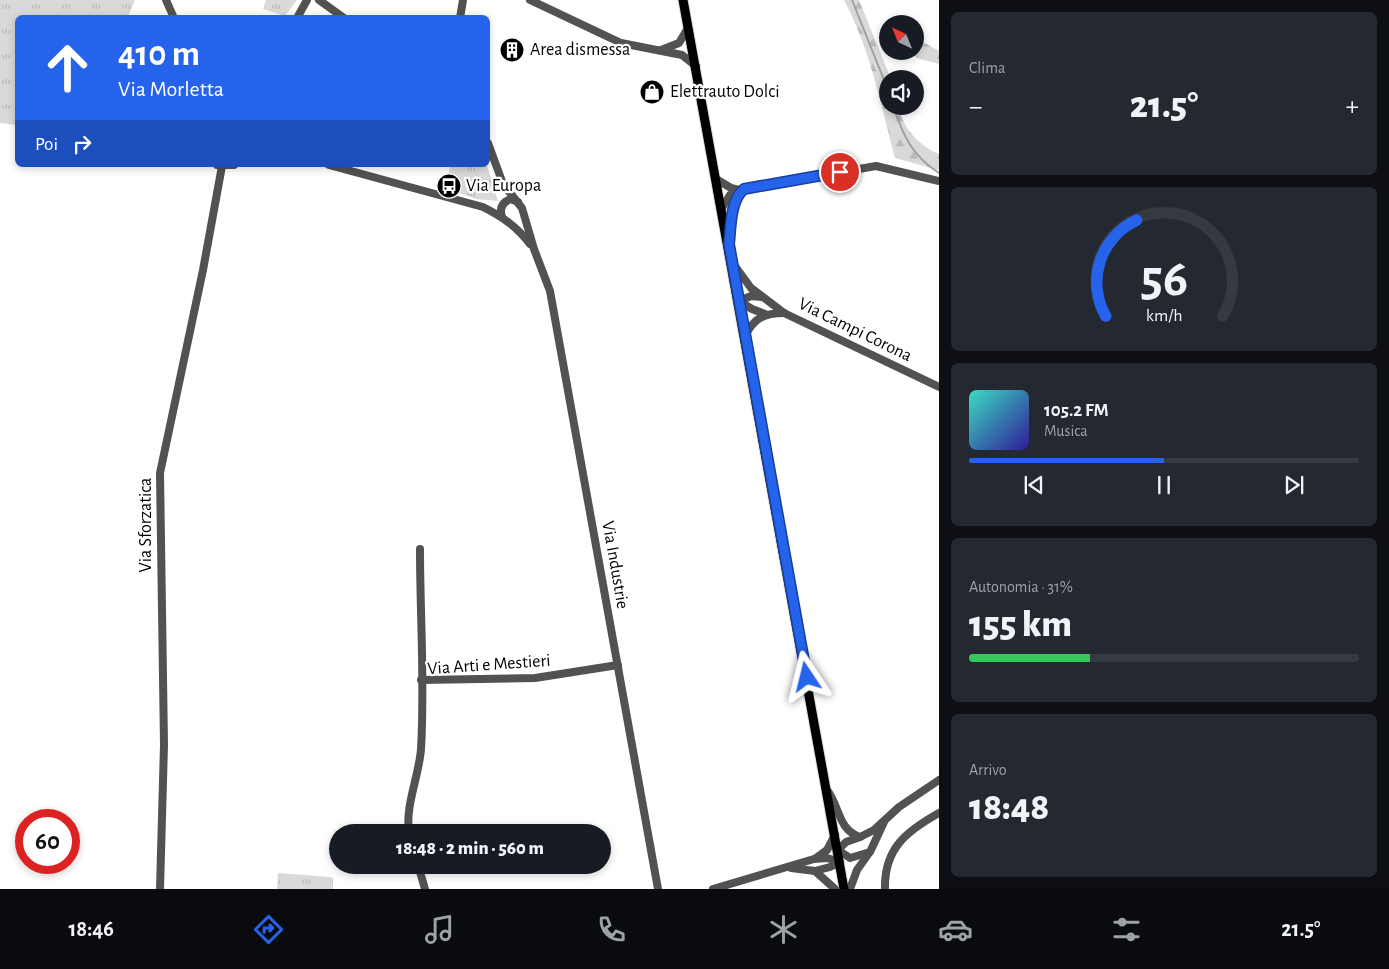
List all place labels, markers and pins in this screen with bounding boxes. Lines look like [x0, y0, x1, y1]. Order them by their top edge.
building icon: Area dismessa [499, 37, 525, 63]
place label: Area dismessa [530, 41, 630, 59]
shop icon: Elettrauto Dolci [639, 79, 665, 105]
place label: Elettrauto Dolci [670, 83, 780, 101]
pin [819, 151, 861, 193]
bus stop icon: Via Europa [436, 173, 462, 199]
place label: Via Europa [466, 177, 541, 195]

